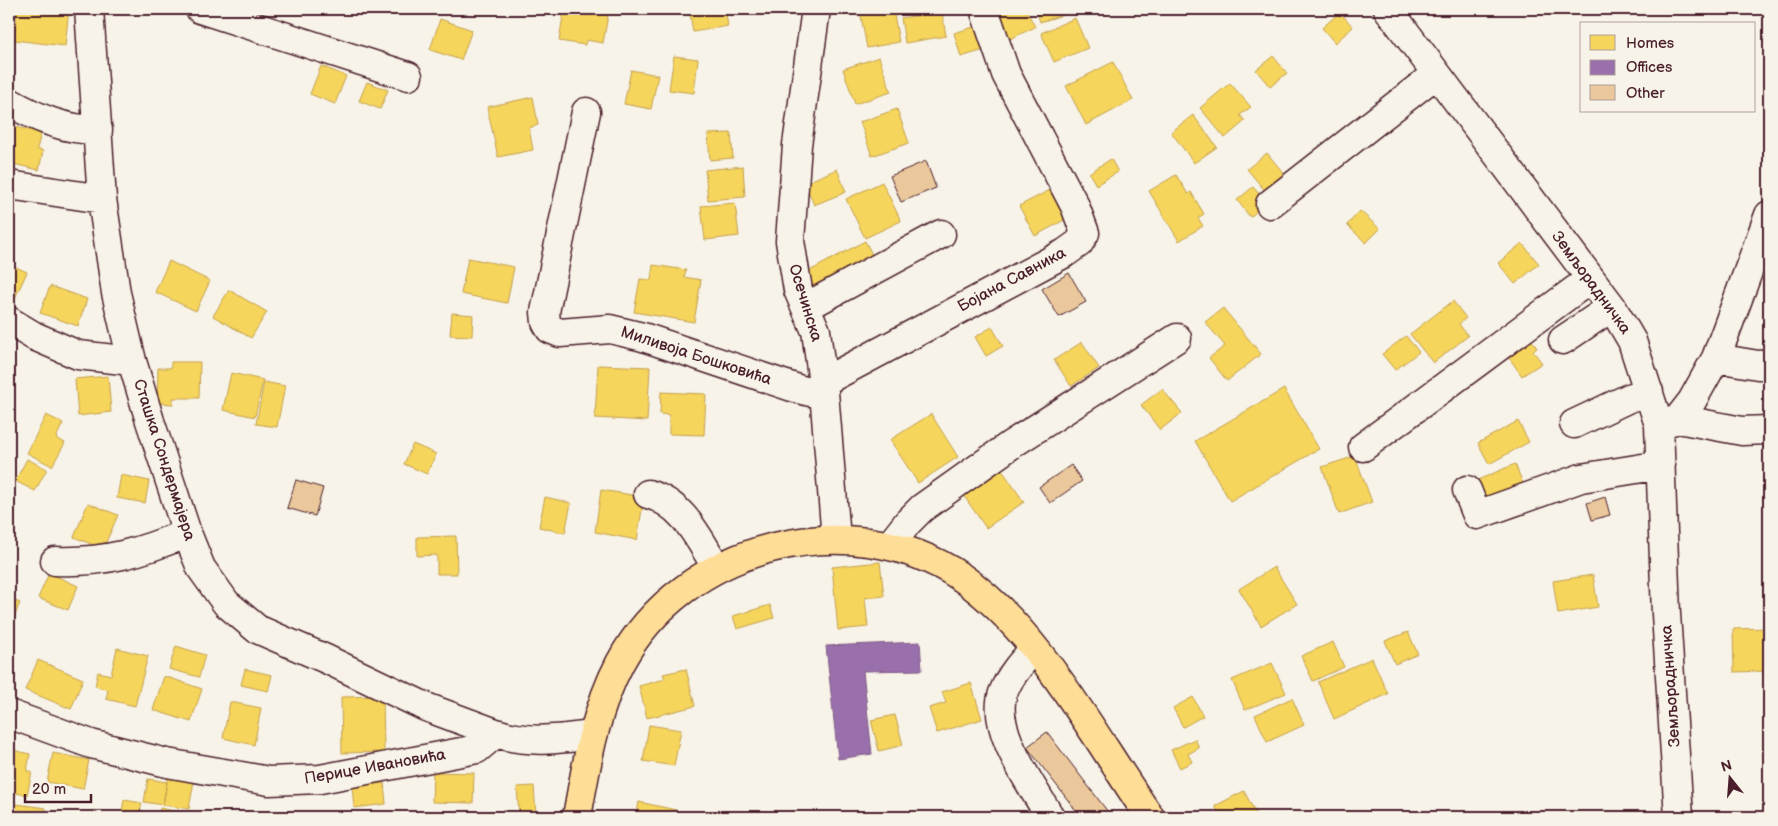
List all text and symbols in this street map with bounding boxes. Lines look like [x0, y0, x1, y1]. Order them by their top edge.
legend [1580, 22, 1756, 112]
text: Homes [1626, 34, 1675, 53]
text: Offices [1626, 58, 1673, 77]
text: Other [1626, 84, 1665, 103]
street label: Земљорадничка [1547, 228, 1635, 339]
street label: Бојана Савника [955, 243, 1070, 316]
street label: Осечинска [784, 262, 826, 345]
street label: Миливоја Бошковића [618, 323, 774, 390]
street label: Сташка Сондермајера [129, 377, 199, 544]
street label: Земљорадничка [1657, 624, 1685, 748]
street label: Перице Ивановића [303, 745, 448, 789]
north arrow [1706, 754, 1756, 804]
text: N [1719, 756, 1734, 776]
scale bar [25, 771, 91, 803]
text: 20 m [32, 780, 66, 799]

